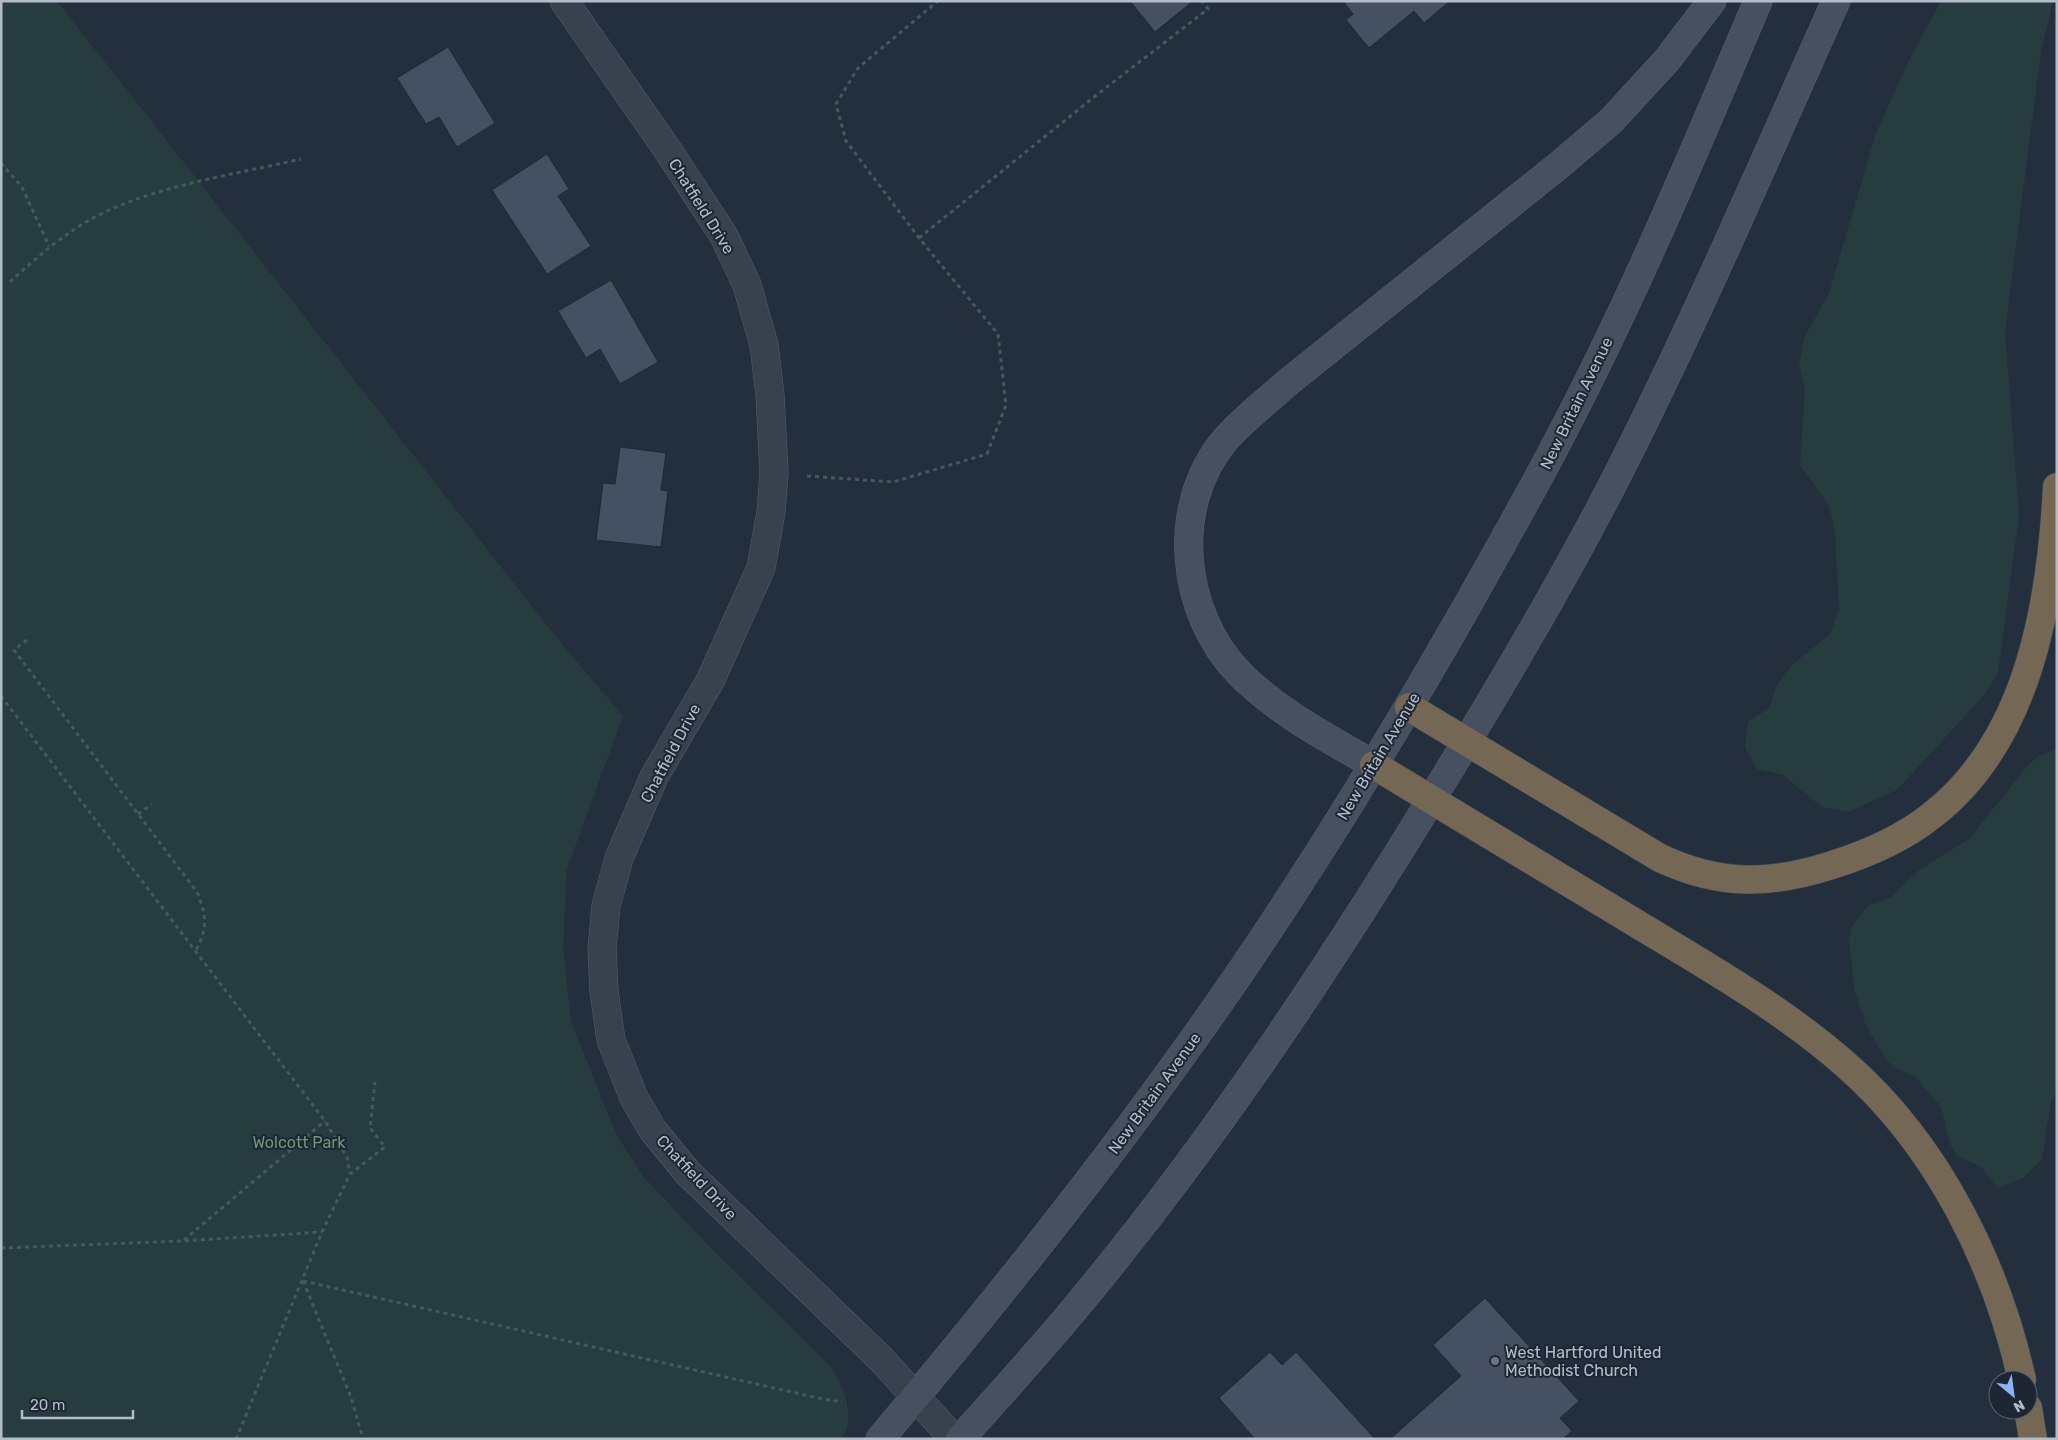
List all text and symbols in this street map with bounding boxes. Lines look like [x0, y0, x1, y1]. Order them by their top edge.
street label: Chatfield Drive [665, 155, 739, 258]
street label: New Britain Avenue [1536, 334, 1617, 473]
street label: New Britain Avenue [1333, 689, 1424, 823]
street label: Chatfield Drive [636, 701, 704, 806]
street label: New Britain Avenue [1104, 1029, 1205, 1158]
street label: Chatfield Drive [653, 1131, 741, 1224]
park label: Wolcott Park [252, 1133, 346, 1152]
place label: West Hartford United Methodist Church [1505, 1343, 1661, 1380]
marker: West Hartford United Methodist Church [1489, 1355, 1501, 1367]
north arrow [1988, 1370, 2038, 1420]
scale bar [22, 1388, 134, 1420]
text: 20 m [30, 1396, 65, 1414]
text: N [2011, 1396, 2028, 1416]

